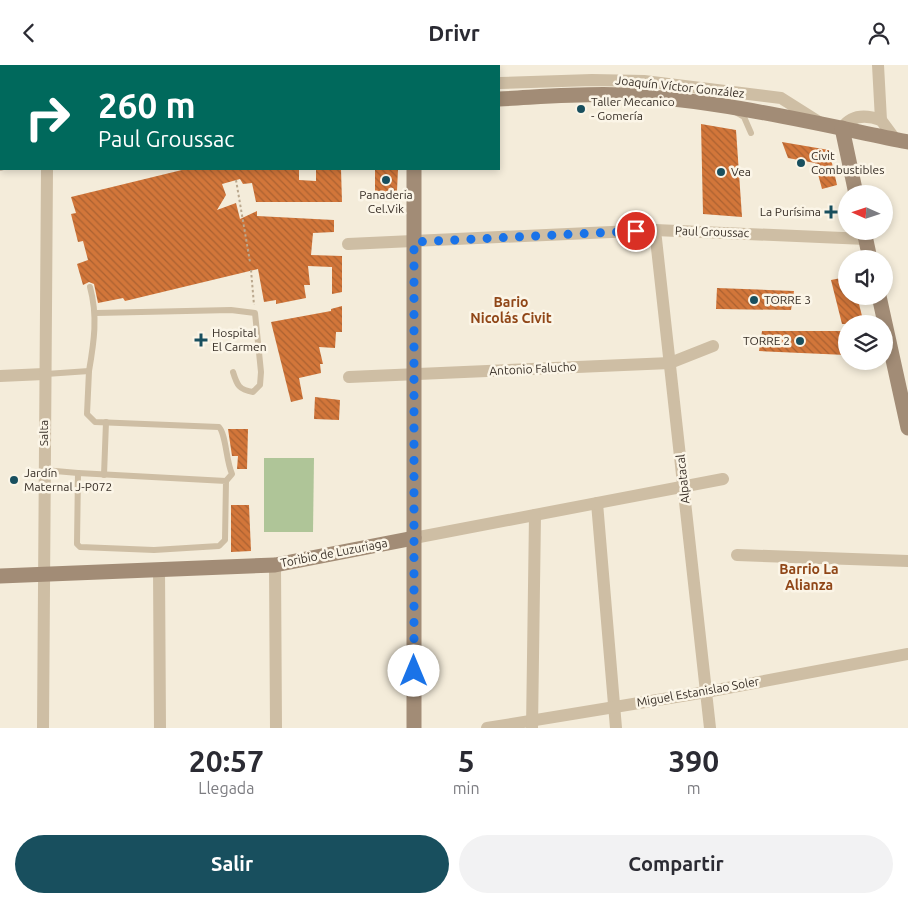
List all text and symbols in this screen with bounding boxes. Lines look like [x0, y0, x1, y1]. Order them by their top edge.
icon: back [15, 19, 43, 47]
icon: person [865, 19, 893, 47]
text: Drivr [428, 20, 480, 45]
street label: Joaquín Víctor González [615, 73, 746, 100]
icon: right [15, 85, 80, 150]
text: 260 m [98, 85, 196, 125]
place label: Taller Mecanico - Gomería [591, 95, 675, 122]
marker: Taller Mecanico - Gomería [575, 103, 587, 115]
text: Paul Groussac [98, 126, 235, 151]
place label: Civit Combustibles [811, 149, 884, 176]
marker: Civit Combustibles [795, 157, 807, 169]
place label: Vea [731, 165, 751, 178]
marker: Vea [715, 166, 727, 178]
marker: Panaderia Cel.Vik [380, 174, 392, 186]
north arrow [838, 185, 892, 240]
map controls [838, 185, 893, 370]
place label: Panaderia Cel.Vik [359, 188, 413, 215]
place label: La Purísima [760, 205, 821, 218]
marker: La Purísima [825, 206, 837, 218]
pin [615, 210, 657, 252]
icon: arrive [622, 217, 650, 245]
street label: Paul Groussac [675, 224, 750, 239]
button: sound [838, 250, 893, 305]
place label: TORRE 3 [764, 293, 811, 306]
district label: Bario Nicolás Civit [470, 294, 552, 326]
marker: TORRE 3 [748, 294, 760, 306]
button: layers [838, 315, 893, 370]
place label: Hospital El Carmen [212, 326, 267, 353]
marker: Hospital El Carmen [194, 333, 208, 347]
place label: TORRE 2 [743, 334, 790, 347]
marker: TORRE 2 [794, 335, 806, 347]
street label: Antonio Falucho [489, 360, 577, 377]
street label: Salta [37, 420, 50, 446]
street label: Alpatacal [673, 454, 692, 505]
place label: Jardín Maternal J-P072 [24, 466, 112, 493]
marker: Jardín Maternal J-P072 [8, 474, 20, 486]
street label: Toribio de Luzuriaga [279, 536, 389, 569]
district label: Barrio La Alianza [779, 561, 839, 593]
position arrow [387, 644, 439, 696]
street label: Miguel Estanislao Soler [636, 674, 761, 709]
text: 20:57 [189, 744, 264, 778]
text: 5 [458, 744, 475, 778]
text: 390 [668, 744, 719, 778]
text: Llegada [198, 779, 254, 797]
text: min [453, 779, 480, 797]
text: m [687, 779, 701, 797]
button: Salir [15, 835, 449, 893]
button: Compartir [459, 835, 893, 893]

